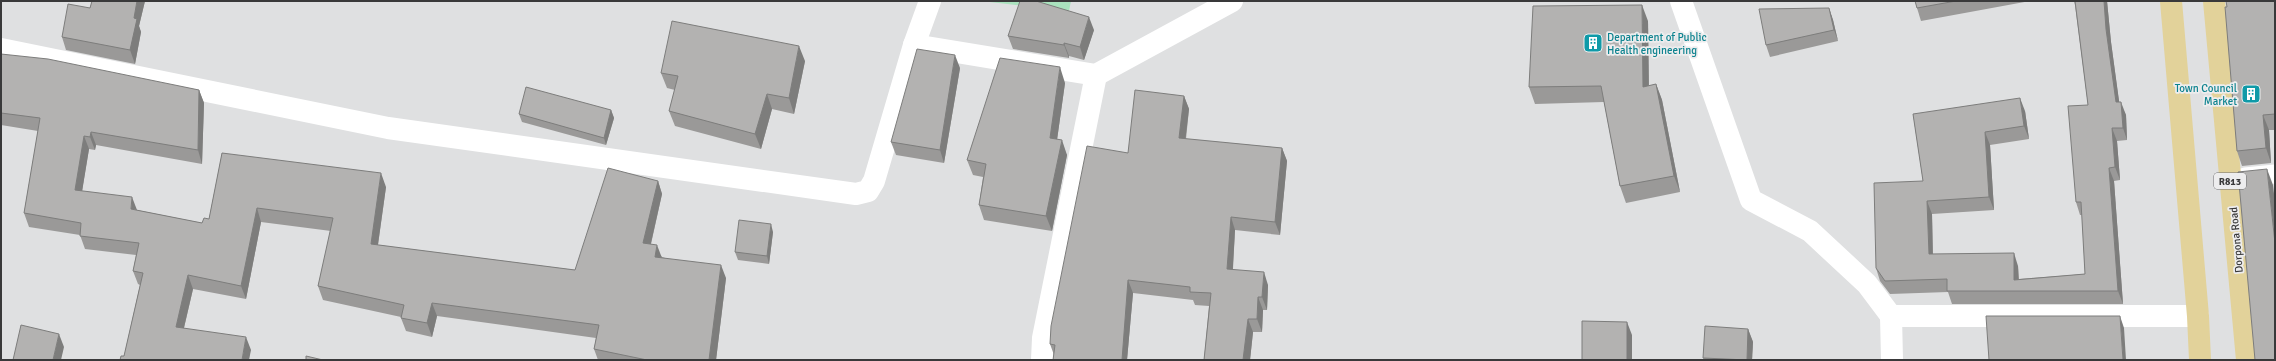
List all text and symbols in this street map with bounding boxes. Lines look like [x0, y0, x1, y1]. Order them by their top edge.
place label: Department of Public Health engineering [1607, 31, 1707, 57]
building icon: Department of Public Health engineering [1582, 32, 1604, 54]
place label: Town Council Market [2175, 82, 2237, 108]
building icon: Town Council Market [2240, 83, 2262, 105]
road number: R813 [2214, 173, 2246, 189]
street label: Dorpona Road [2227, 206, 2246, 273]

